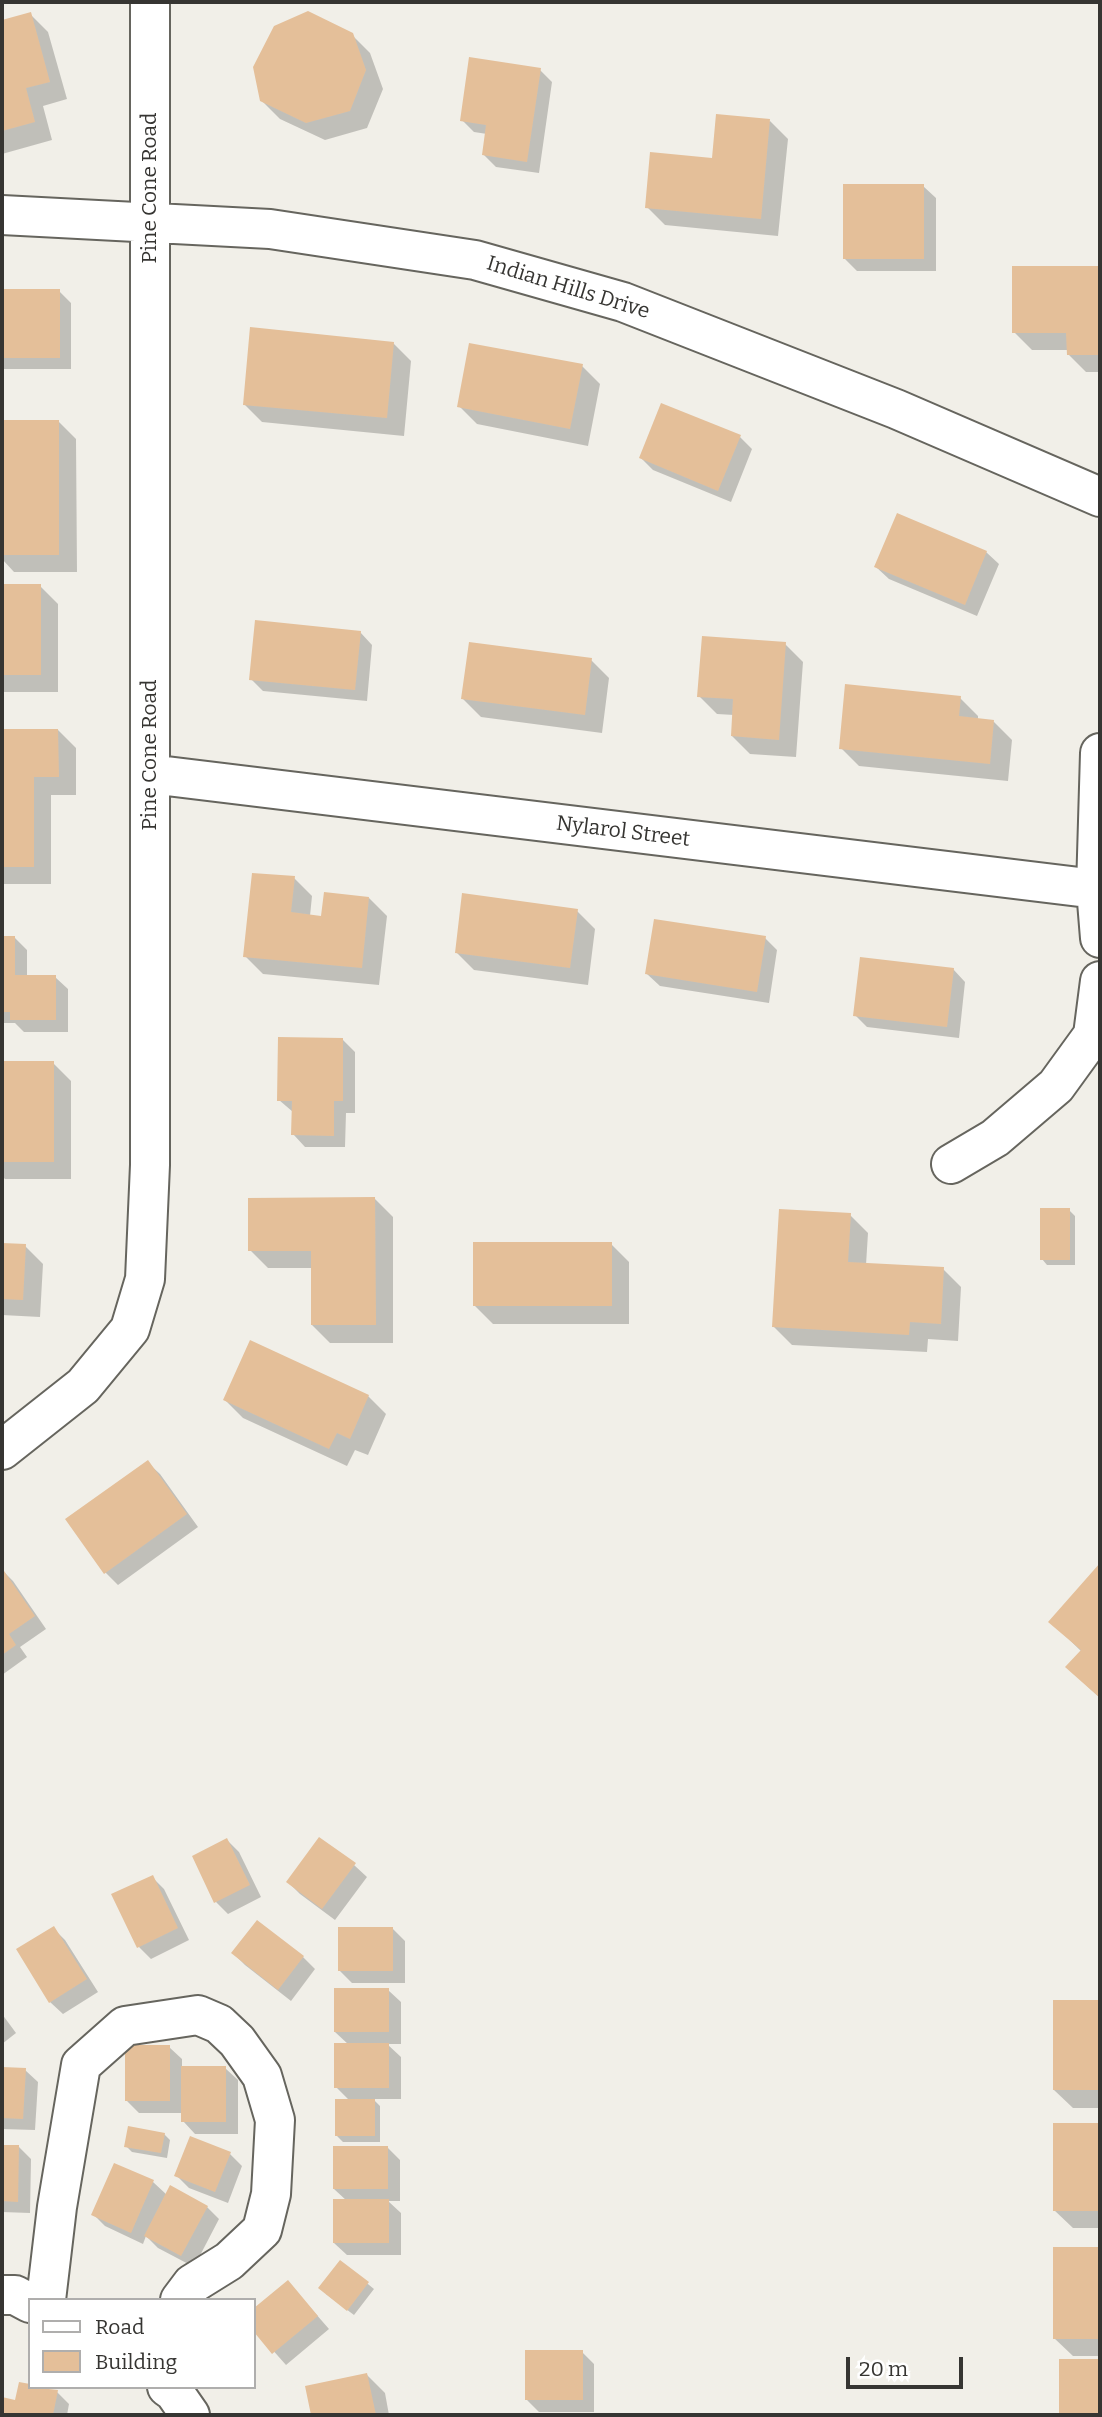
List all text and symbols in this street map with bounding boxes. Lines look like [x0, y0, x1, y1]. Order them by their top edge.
street label: Pine Cone Road [137, 113, 163, 263]
street label: Indian Hills Drive [483, 251, 653, 325]
street label: Pine Cone Road [137, 680, 163, 830]
street label: Nylarol Street [555, 811, 691, 853]
legend [28, 2298, 256, 2389]
text: Road [95, 2314, 144, 2340]
scale bar [850, 2344, 967, 2388]
text: Building [95, 2349, 177, 2375]
text: 20 m [859, 2356, 908, 2382]

